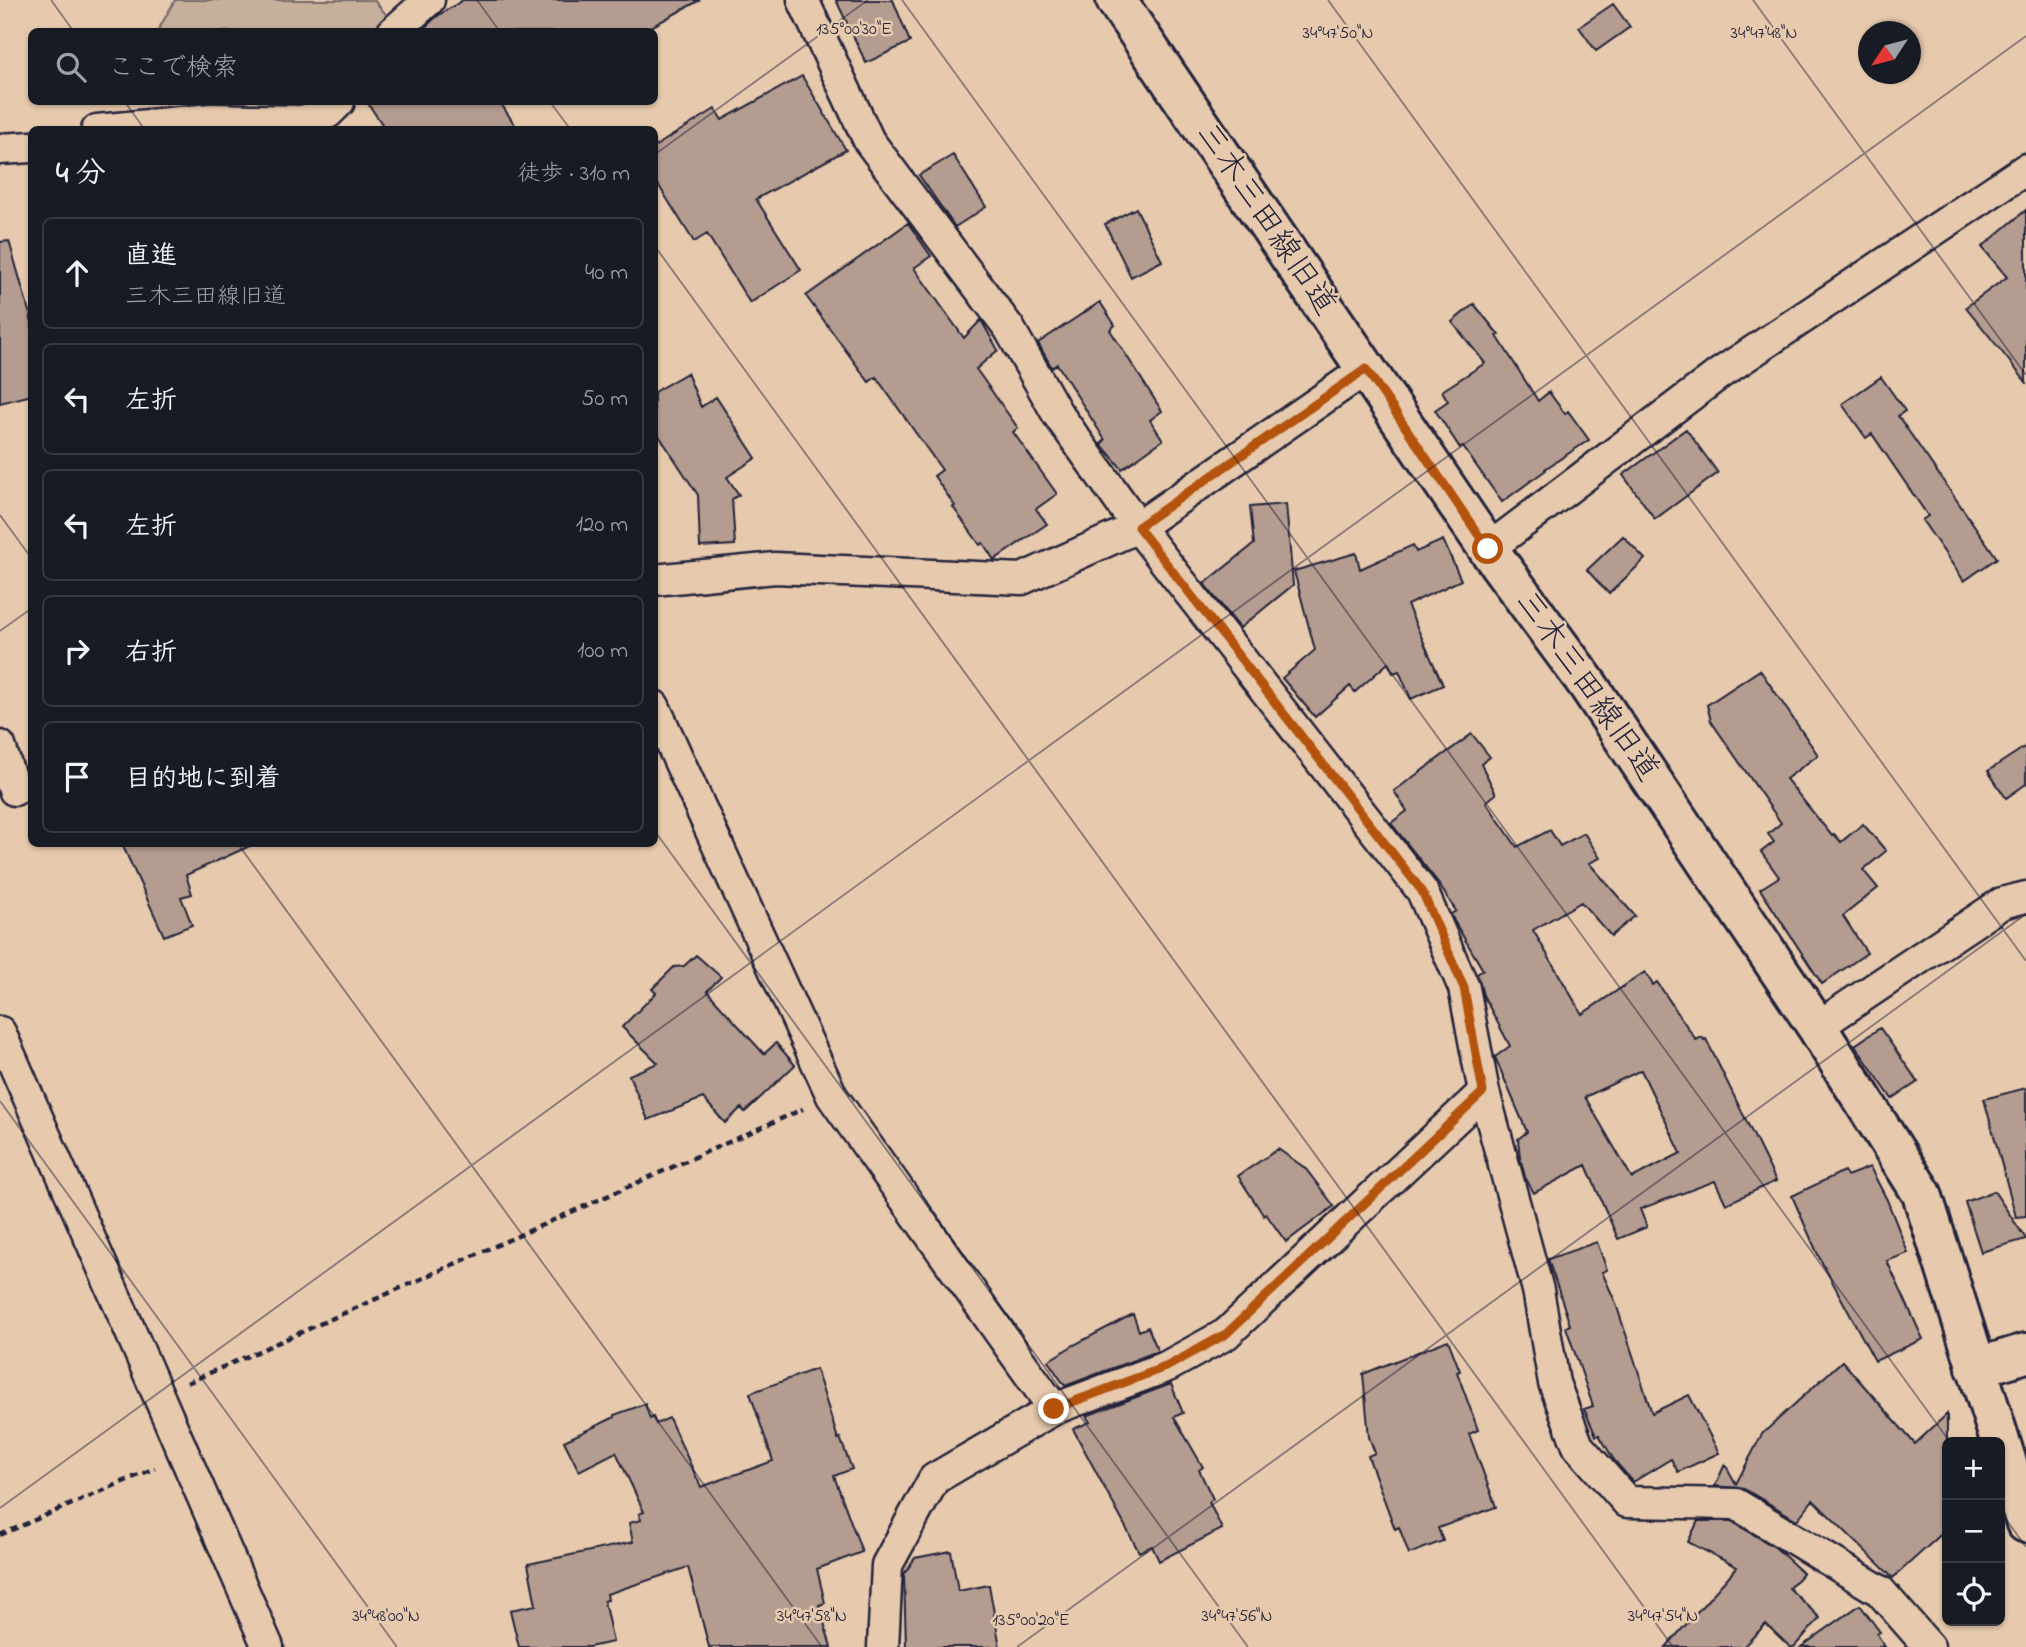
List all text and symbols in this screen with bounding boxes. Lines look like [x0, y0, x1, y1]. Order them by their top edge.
text: 135°00'30"E [816, 17, 892, 43]
text: 34°47'50"N [1303, 21, 1373, 47]
text: 34°47'48"N [1731, 21, 1797, 47]
north arrow [1858, 21, 1921, 84]
search box [28, 28, 658, 105]
icon: search [52, 48, 90, 86]
text: ここで検索 [108, 50, 238, 88]
street label: 三木三田線旧道 [1183, 114, 1347, 326]
text: 4 分 [56, 153, 106, 197]
text: 徒歩 · 310 m [517, 158, 630, 191]
text: 直進 [125, 238, 177, 276]
icon: ahead [58, 254, 96, 292]
text: 40 m [585, 257, 628, 290]
text: 三木三田線旧道 [125, 281, 286, 314]
icon: left [58, 380, 96, 418]
text: 左折 [125, 383, 177, 421]
text: 50 m [581, 383, 628, 416]
icon: left [58, 506, 96, 544]
text: 左折 [125, 509, 177, 547]
text: 120 m [576, 509, 628, 542]
route start [1472, 533, 1503, 564]
street label: 三木三田線旧道 [1503, 582, 1669, 792]
icon: right [58, 632, 96, 670]
text: 右折 [125, 635, 177, 673]
text: 100 m [577, 635, 628, 668]
icon: arrive [58, 758, 96, 796]
text: 目的地に到着 [125, 761, 281, 799]
route end [1038, 1393, 1069, 1424]
map controls [1942, 1437, 2005, 1626]
button: + [1942, 1437, 2005, 1500]
button: − [1942, 1500, 2005, 1563]
button: locate [1942, 1563, 2005, 1626]
text: 34°48'00"N [352, 1604, 420, 1630]
text: 34°47'58"N [777, 1604, 847, 1630]
text: 34°47'56"N [1202, 1604, 1272, 1630]
text: 34°47'54"N [1628, 1604, 1698, 1630]
text: 135°00'20"E [992, 1608, 1070, 1634]

